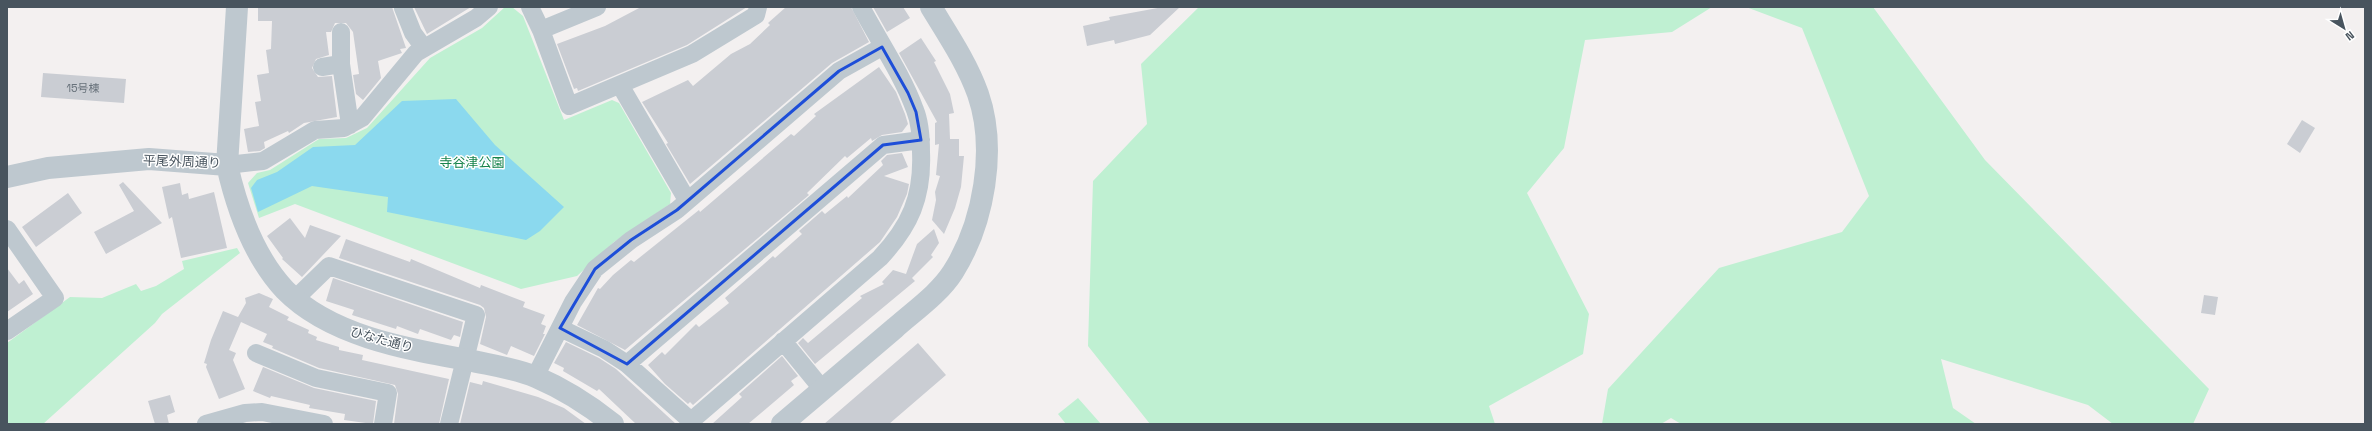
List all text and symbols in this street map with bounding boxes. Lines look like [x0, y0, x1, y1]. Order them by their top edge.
north arrow [2324, 8, 2364, 48]
text: N [2343, 28, 2357, 44]
house number: 15号棟 [66, 81, 100, 95]
street label: 平尾外周通り [143, 152, 221, 171]
park label: 寺谷津公園 [439, 154, 505, 171]
street label: ひなた通り [348, 323, 415, 356]

